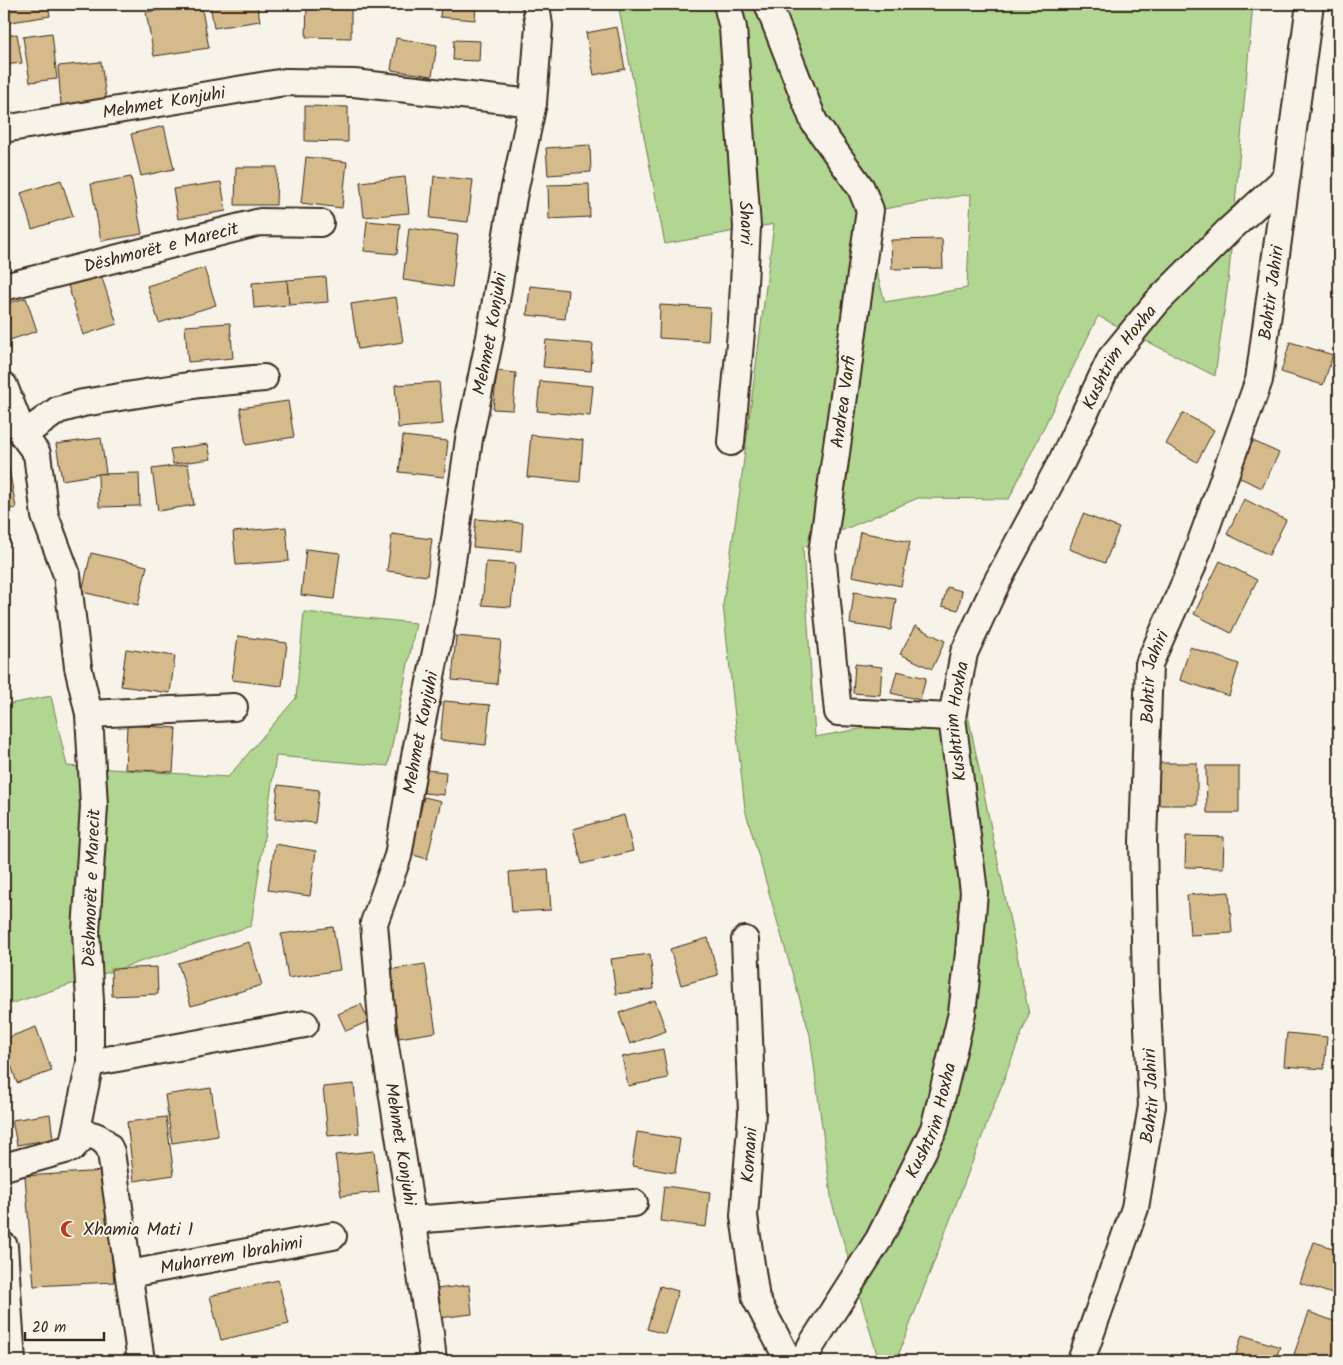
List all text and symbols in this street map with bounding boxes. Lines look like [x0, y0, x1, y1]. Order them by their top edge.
street label: Mehmet Konjuhi [100, 79, 228, 128]
street label: Sharri [729, 200, 760, 246]
street label: Dëshmorët e Marecit [81, 215, 243, 282]
street label: Bahtir Jahiri [1252, 243, 1293, 342]
street label: Mehmet Konjuhi [465, 270, 517, 398]
street label: Kushtrim Hoxha [1075, 299, 1165, 415]
street label: Andrea Varfi [824, 354, 865, 450]
street label: Bahtir Jahiri [1134, 626, 1178, 724]
street label: Kushtrim Hoxha [939, 659, 978, 783]
street label: Mehmet Konjuhi [396, 668, 448, 796]
street label: Dëshmorët e Marecit [75, 807, 110, 968]
street label: Bahtir Jahiri [1133, 1047, 1168, 1145]
street label: Kushtrim Hoxha [898, 1060, 965, 1184]
street label: Mehmet Konjuhi [375, 1081, 424, 1209]
street label: Komani [734, 1126, 767, 1184]
place label: Xhamia Mati 1 [83, 1216, 193, 1245]
mosque icon: Xhamia Mati 1 [59, 1219, 79, 1239]
street label: Muharrem Ibrahimi [158, 1229, 306, 1284]
scale bar [25, 1310, 104, 1342]
text: 20 m [32, 1316, 66, 1340]

